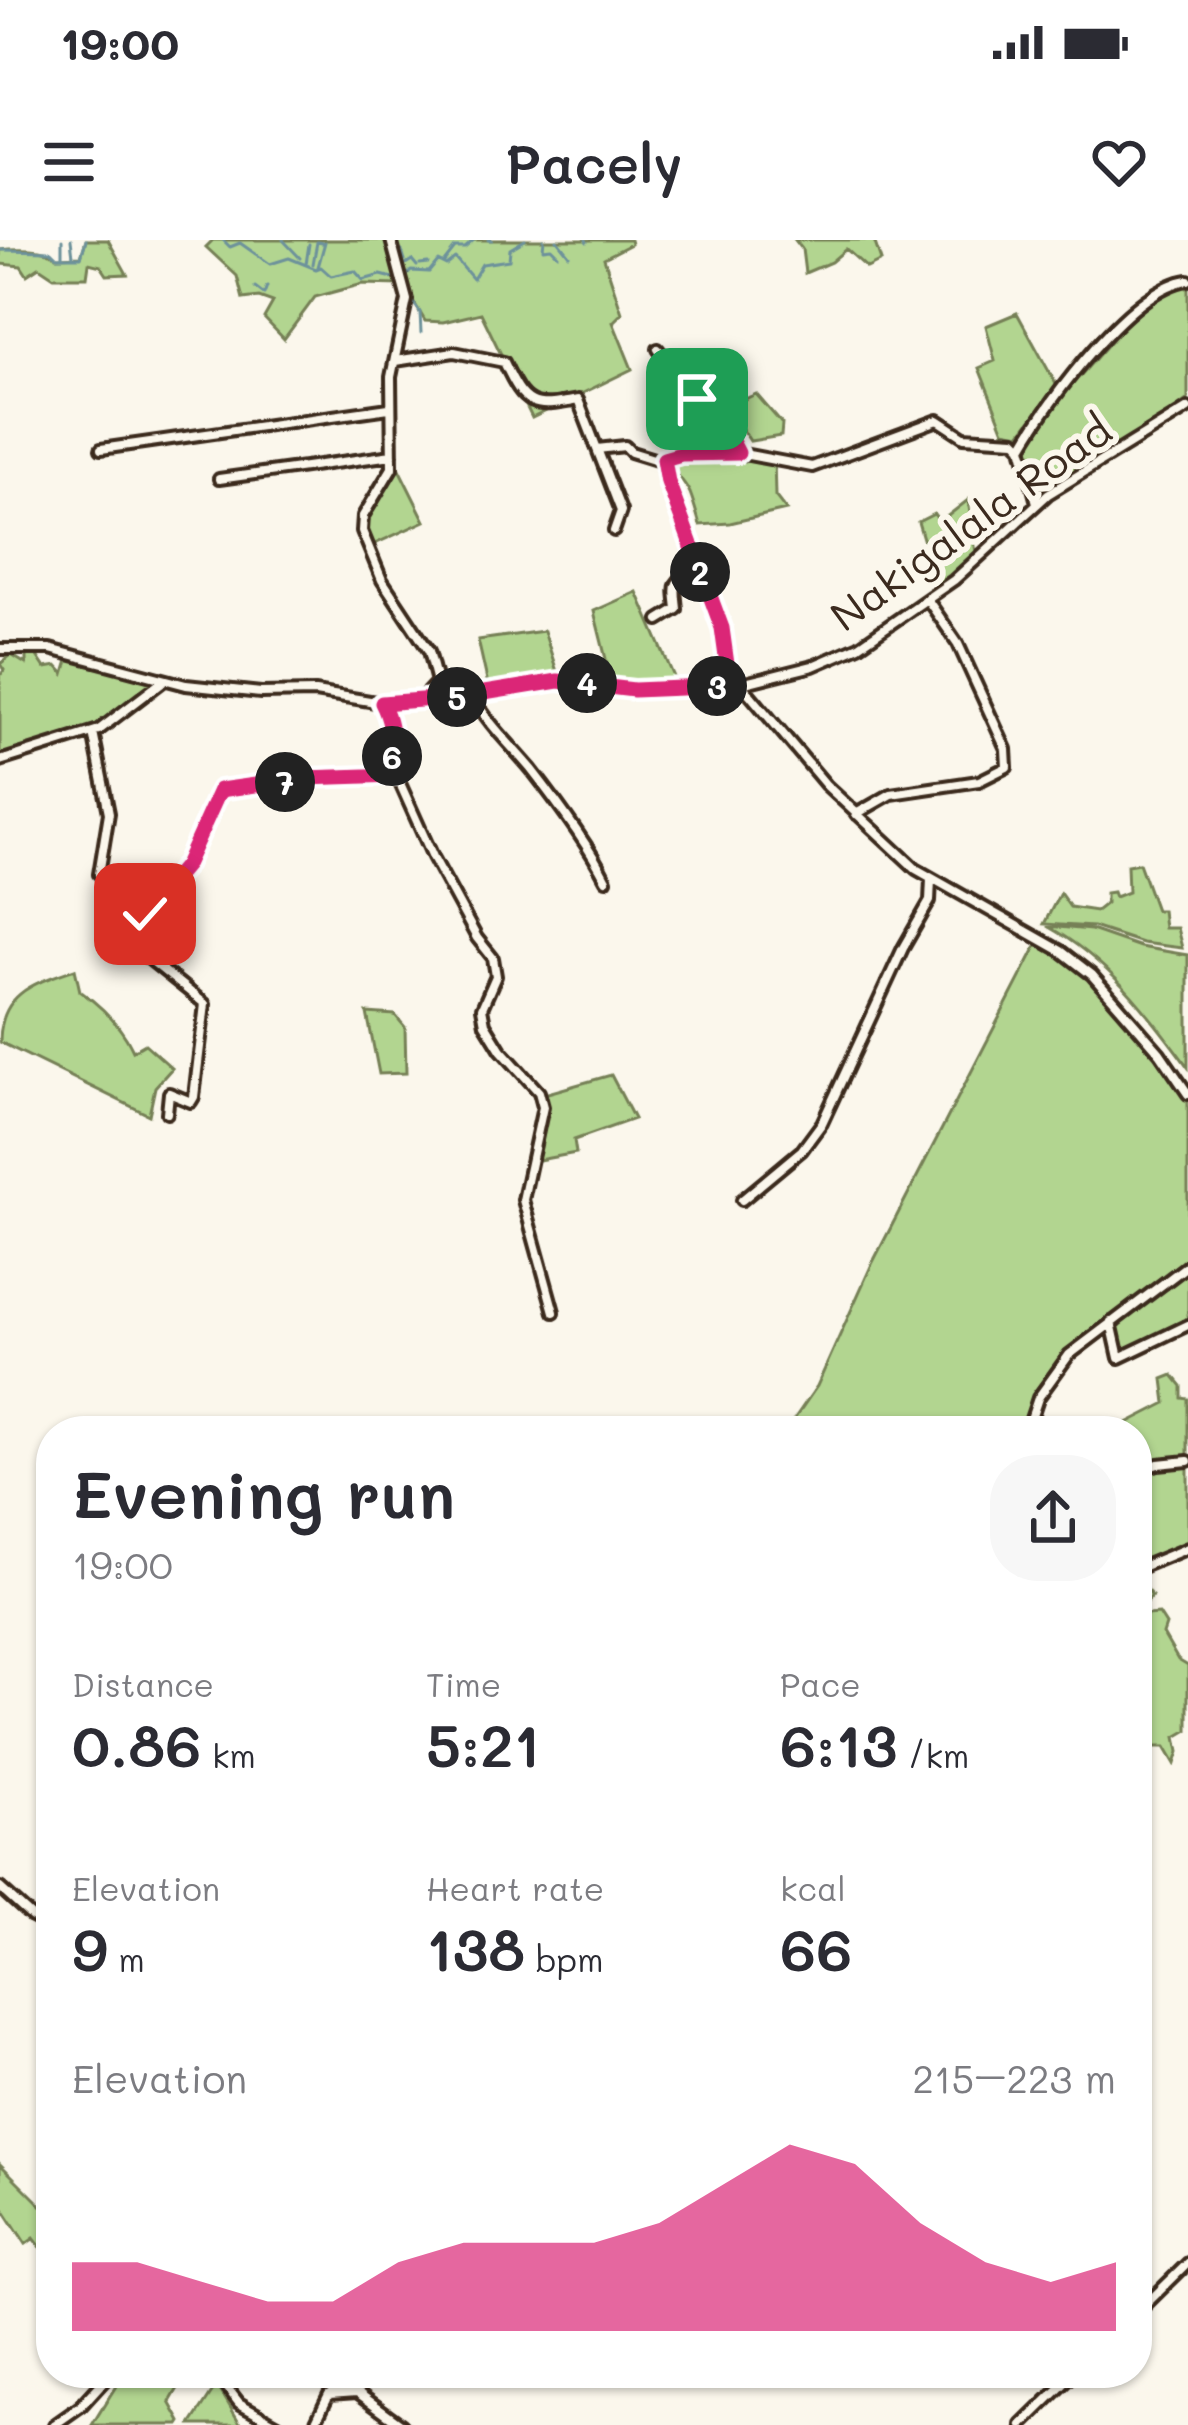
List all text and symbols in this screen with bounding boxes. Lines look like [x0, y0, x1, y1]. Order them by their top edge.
text: 19:00 [60, 13, 179, 71]
text: Pacely [506, 127, 682, 198]
icon: menu [36, 129, 102, 195]
icon: heart [1086, 129, 1152, 195]
pin [646, 348, 748, 450]
icon: arrive [664, 366, 730, 432]
street label: Nakigalala Road [819, 401, 1121, 643]
pin: 2 [670, 542, 730, 602]
text: 2 [691, 550, 709, 593]
pin: 4 [557, 653, 617, 713]
pin: 3 [687, 656, 747, 716]
text: 4 [577, 661, 597, 704]
text: 3 [707, 664, 727, 707]
pin: 5 [427, 667, 487, 727]
text: 5 [447, 675, 467, 718]
pin: 6 [362, 726, 422, 786]
text: 6 [382, 734, 402, 777]
pin: 7 [255, 752, 315, 812]
text: 7 [276, 760, 294, 803]
pin [94, 863, 196, 965]
icon: check [112, 881, 178, 947]
text: Evening run [72, 1450, 455, 1536]
button: share [990, 1455, 1116, 1581]
text: 19:00 [72, 1538, 173, 1589]
text: Distance [72, 1662, 214, 1705]
text: Time [426, 1662, 501, 1705]
text: Pace [780, 1662, 861, 1705]
text: 0.86 [72, 1705, 201, 1783]
text: 5:21 [426, 1705, 540, 1783]
text: 6:13 [780, 1705, 898, 1783]
text: km [201, 1733, 256, 1776]
text: /km [898, 1733, 969, 1776]
text: Elevation [72, 1866, 220, 1909]
text: Heart rate [426, 1866, 604, 1909]
text: kcal [780, 1866, 846, 1909]
text: 9 [72, 1909, 108, 1987]
text: 138 [426, 1909, 525, 1987]
text: 66 [780, 1909, 853, 1987]
text: m [108, 1937, 145, 1980]
text: bpm [525, 1937, 604, 1980]
text: Elevation [72, 2052, 247, 2103]
text: 215–223 m [912, 2052, 1116, 2103]

